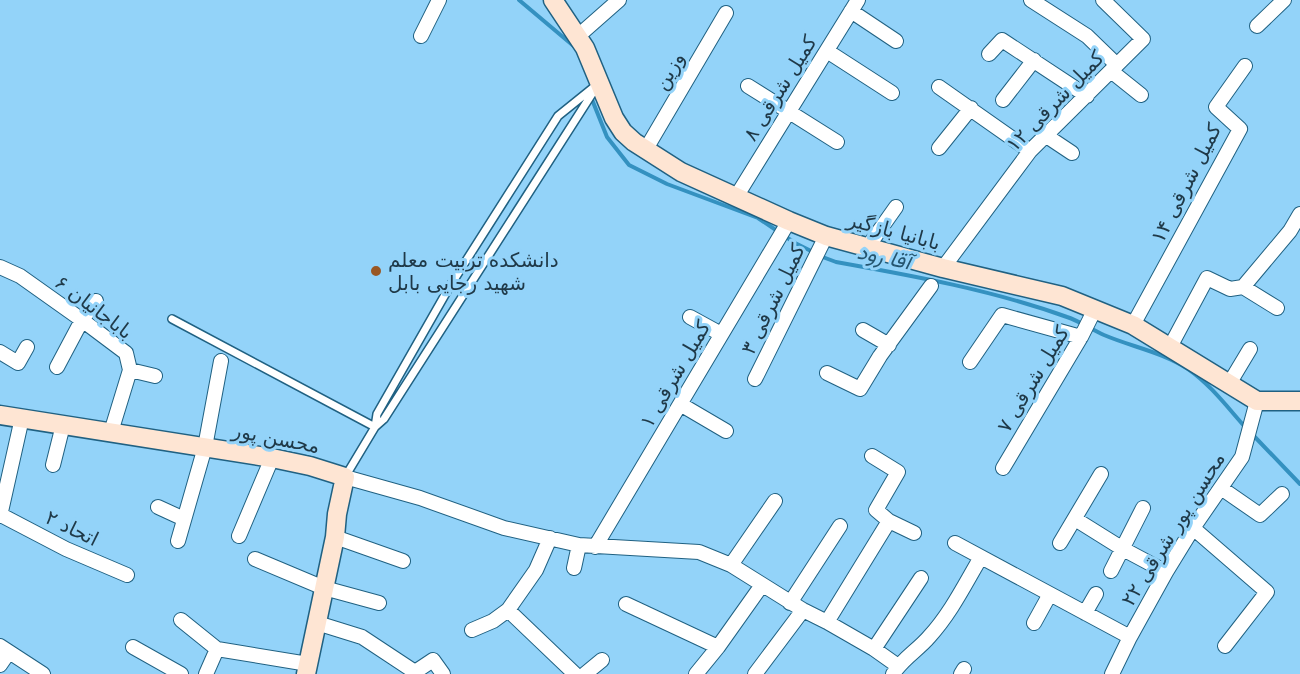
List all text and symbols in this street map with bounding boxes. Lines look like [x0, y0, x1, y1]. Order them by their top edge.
street label: کمیل شرقی ۸ [738, 30, 822, 145]
street label: کمیل شرقی ۱۲ [1001, 45, 1109, 156]
street label: وزین [649, 48, 689, 94]
street label: کمیل شرقی ۱۴ [1146, 119, 1227, 247]
street label: بابانیا بازگیر [844, 207, 943, 255]
street label: کمیل شرقی ۳ [736, 239, 810, 358]
water label: آقا رود [855, 240, 919, 277]
place label: دانشکده تربیت معلم شهید رجایی بابل [388, 248, 559, 295]
marker: دانشکده تربیت معلم شهید رجایی بابل [369, 264, 383, 278]
street label: باباجانیان ۶ [50, 270, 138, 344]
street label: کمیل شرقی ۱ [635, 316, 716, 432]
street label: کمیل شرقی ۷ [992, 321, 1074, 437]
street label: محسن پور [229, 418, 322, 459]
street label: محسن پور شرقی ۲۲ [1116, 448, 1231, 611]
street label: اتحاد ۲ [42, 505, 102, 551]

